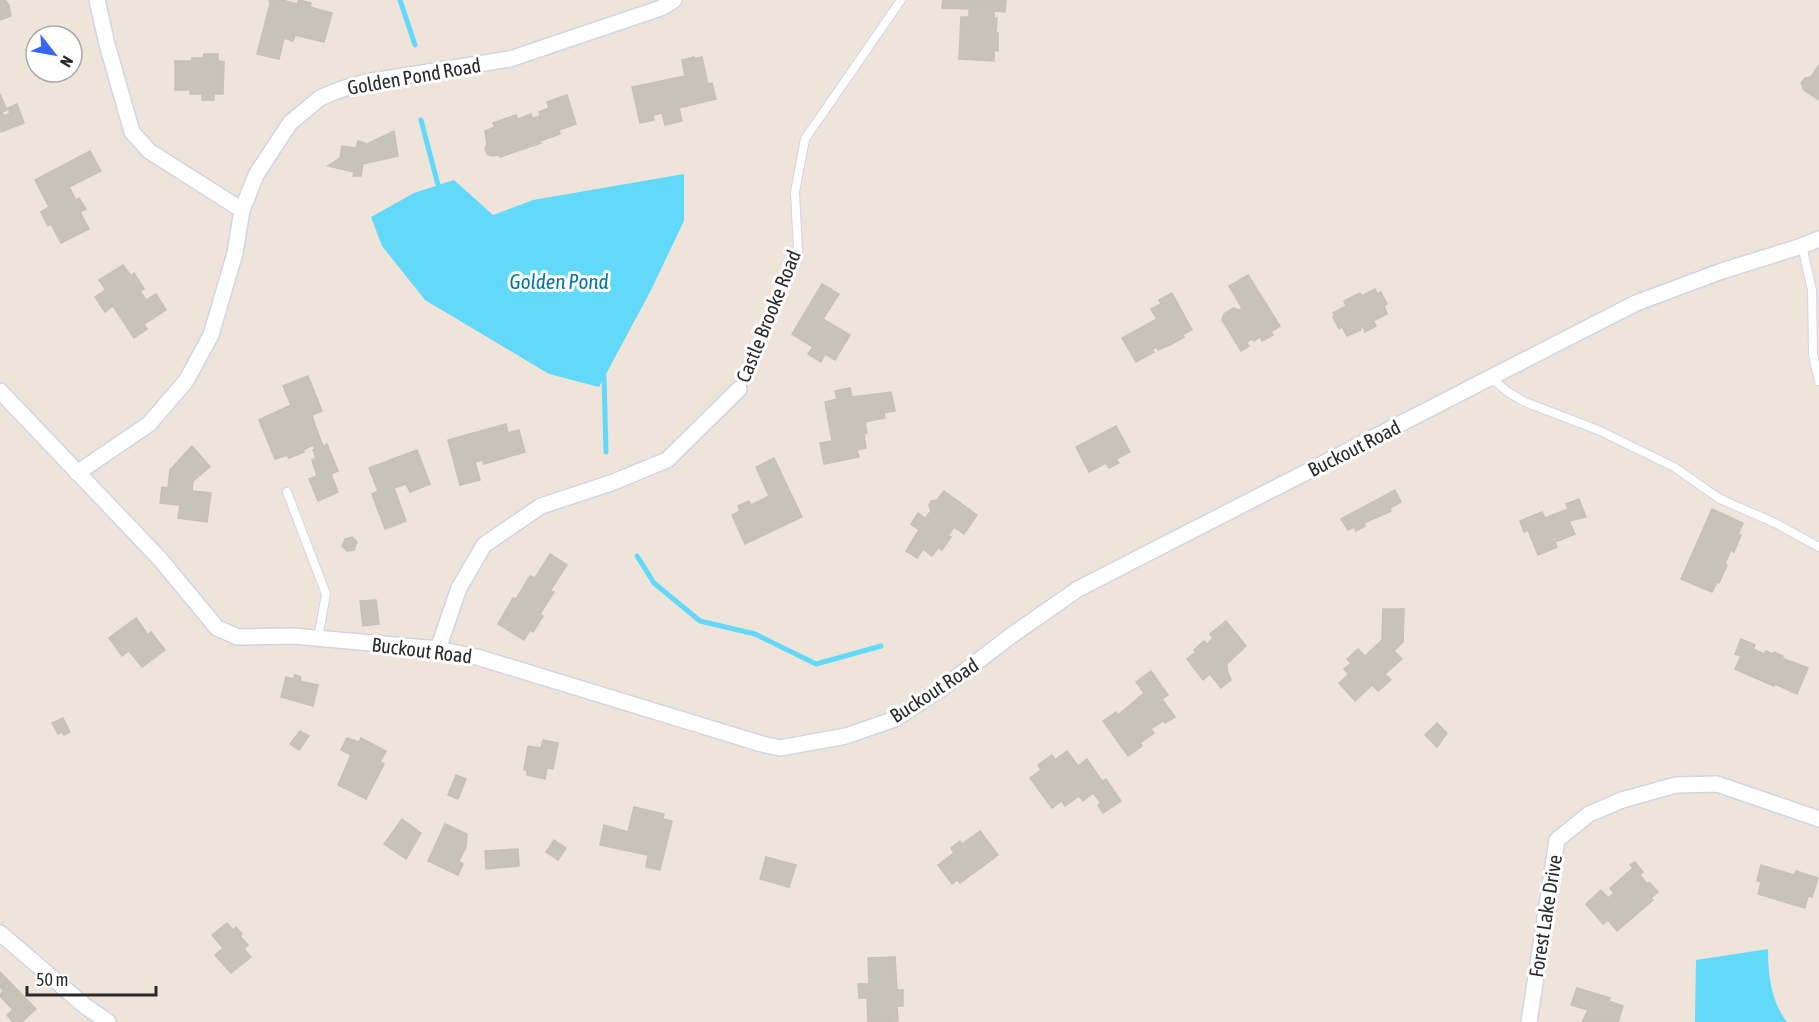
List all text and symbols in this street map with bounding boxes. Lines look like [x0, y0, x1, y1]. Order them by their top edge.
north arrow [24, 24, 84, 84]
text: N [57, 53, 77, 70]
street label: Golden Pond Road [345, 53, 483, 99]
street label: Castle Brooke Road [731, 246, 805, 386]
water label: Golden Pond [510, 269, 608, 293]
street label: Buckout Road [1304, 415, 1404, 481]
street label: Buckout Road [371, 632, 473, 668]
street label: Buckout Road [886, 653, 982, 727]
street label: Forest Lake Drive [1524, 853, 1566, 979]
scale bar [27, 959, 156, 997]
text: 50 m [36, 969, 68, 990]

